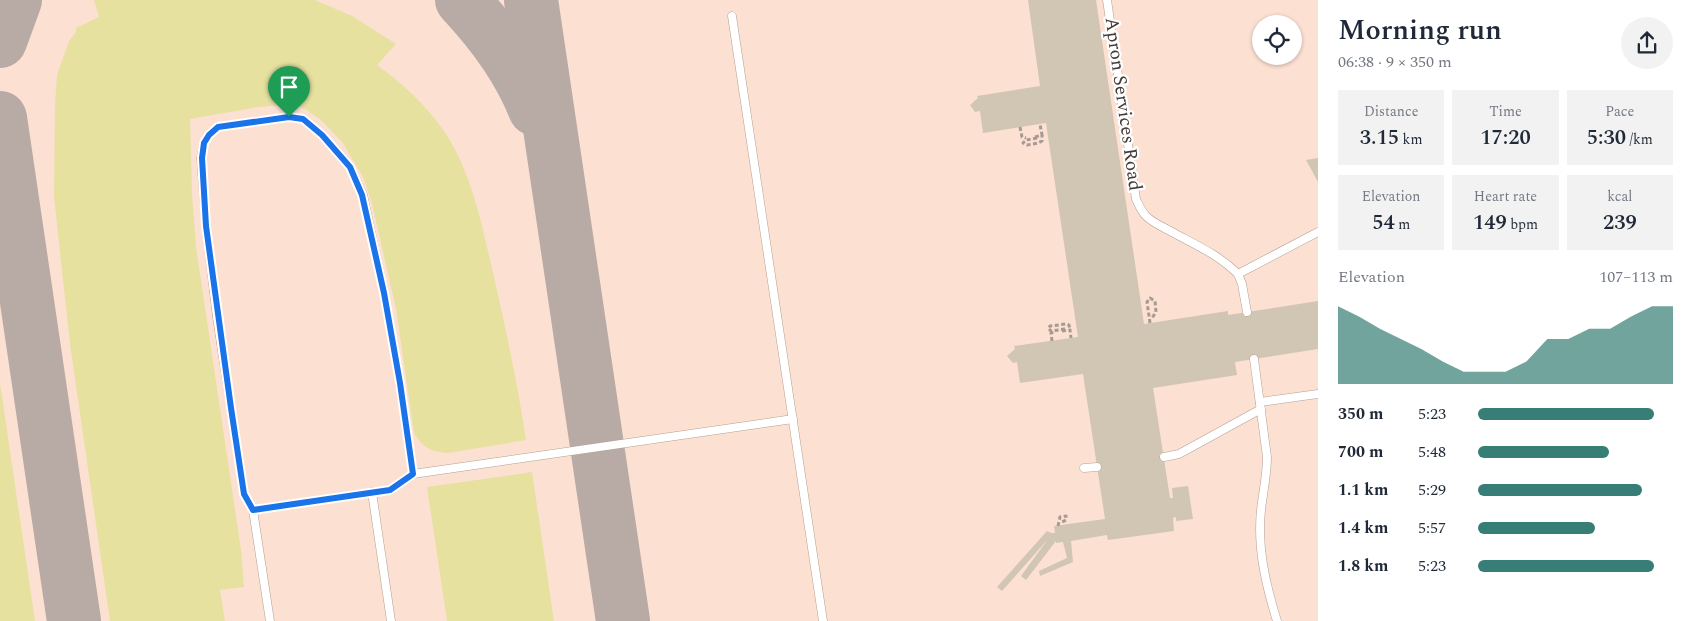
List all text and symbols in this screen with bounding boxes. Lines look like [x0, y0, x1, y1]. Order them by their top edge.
text: Morning run [1338, 9, 1502, 52]
street label: Apron Services Road [1096, 15, 1150, 193]
map controls [1252, 15, 1302, 65]
button: locate [1252, 15, 1302, 65]
button: share [1621, 17, 1673, 69]
text: 06:38 · 9 × 350 m [1338, 50, 1452, 74]
pin [268, 66, 310, 117]
icon: arrive [275, 73, 303, 101]
text: Distance [1364, 101, 1418, 122]
text: Time [1489, 101, 1522, 122]
text: Pace [1605, 101, 1634, 122]
text: 3.15 [1360, 122, 1399, 154]
text: 17:20 [1480, 122, 1531, 154]
text: 5:30 [1587, 122, 1626, 154]
text: km [1399, 129, 1422, 150]
text: /km [1626, 129, 1653, 150]
text: Elevation [1362, 186, 1420, 207]
text: Heart rate [1474, 186, 1537, 207]
text: kcal [1607, 186, 1632, 207]
text: 54 [1372, 207, 1395, 239]
text: 149 [1473, 207, 1507, 239]
text: 239 [1603, 207, 1637, 239]
text: m [1395, 214, 1410, 235]
text: bpm [1507, 214, 1538, 235]
text: Elevation [1338, 265, 1405, 289]
text: 107–113 m [1599, 265, 1673, 289]
text: 350 m [1338, 402, 1383, 426]
text: 5:23 [1418, 402, 1446, 426]
text: 700 m [1338, 440, 1383, 464]
text: 5:48 [1418, 440, 1446, 464]
text: 1.1 km [1338, 478, 1388, 502]
text: 5:29 [1418, 478, 1446, 502]
text: 1.4 km [1338, 516, 1388, 540]
text: 5:57 [1418, 516, 1446, 540]
text: 1.8 km [1338, 554, 1388, 578]
text: 5:23 [1418, 554, 1446, 578]

